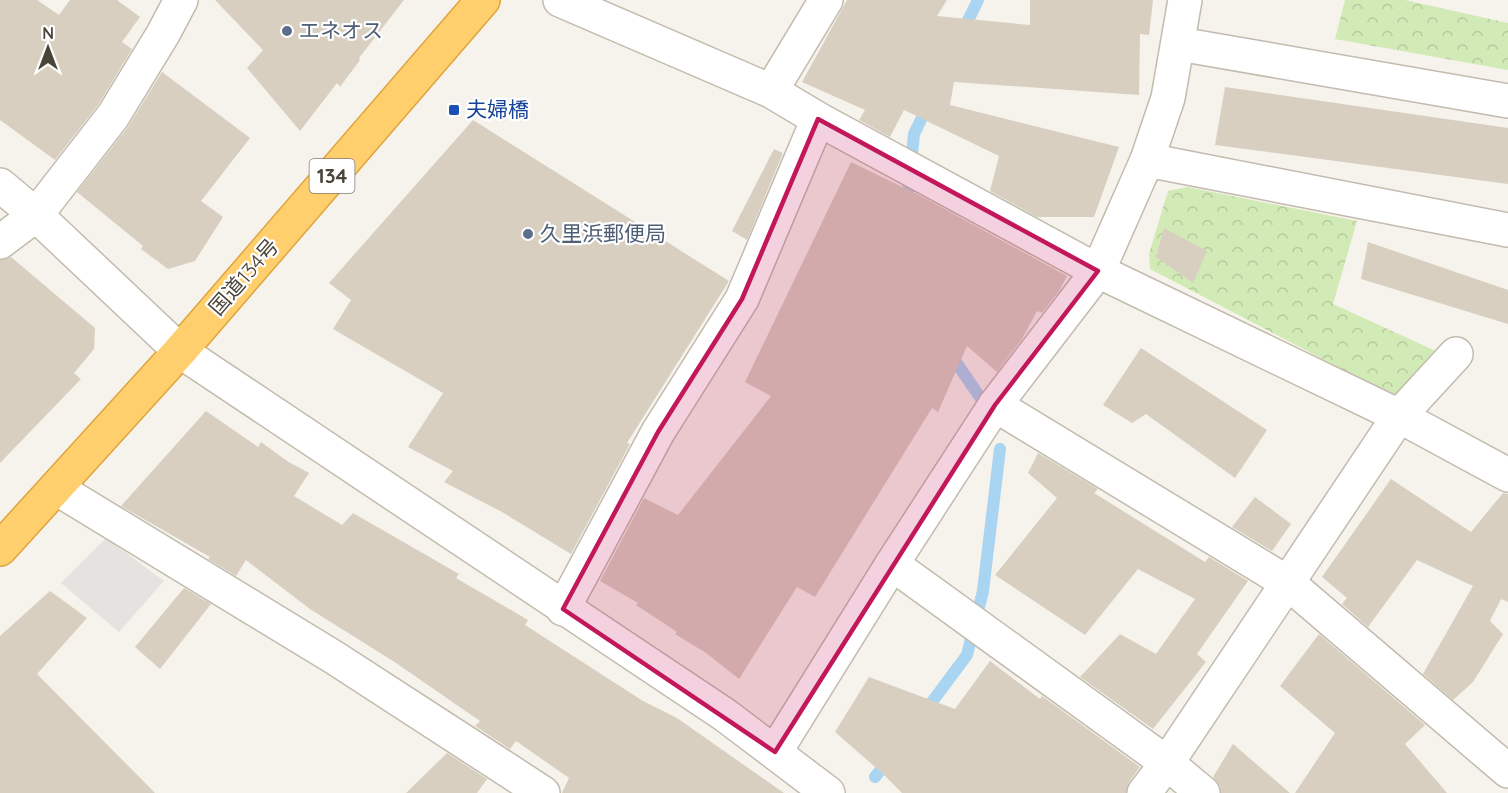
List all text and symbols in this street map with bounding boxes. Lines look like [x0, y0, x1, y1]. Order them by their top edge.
place label: エネオス [299, 17, 383, 43]
north arrow [18, 18, 78, 78]
text: N [42, 23, 54, 43]
marker: エネオス [280, 24, 294, 38]
place label: 夫婦橋 [466, 96, 529, 122]
marker: 夫婦橋 [447, 103, 461, 117]
road number: 134 [310, 159, 354, 193]
place label: 久里浜郵便局 [540, 220, 666, 246]
marker: 久里浜郵便局 [521, 227, 535, 241]
street label: 国道134号 [203, 233, 284, 320]

